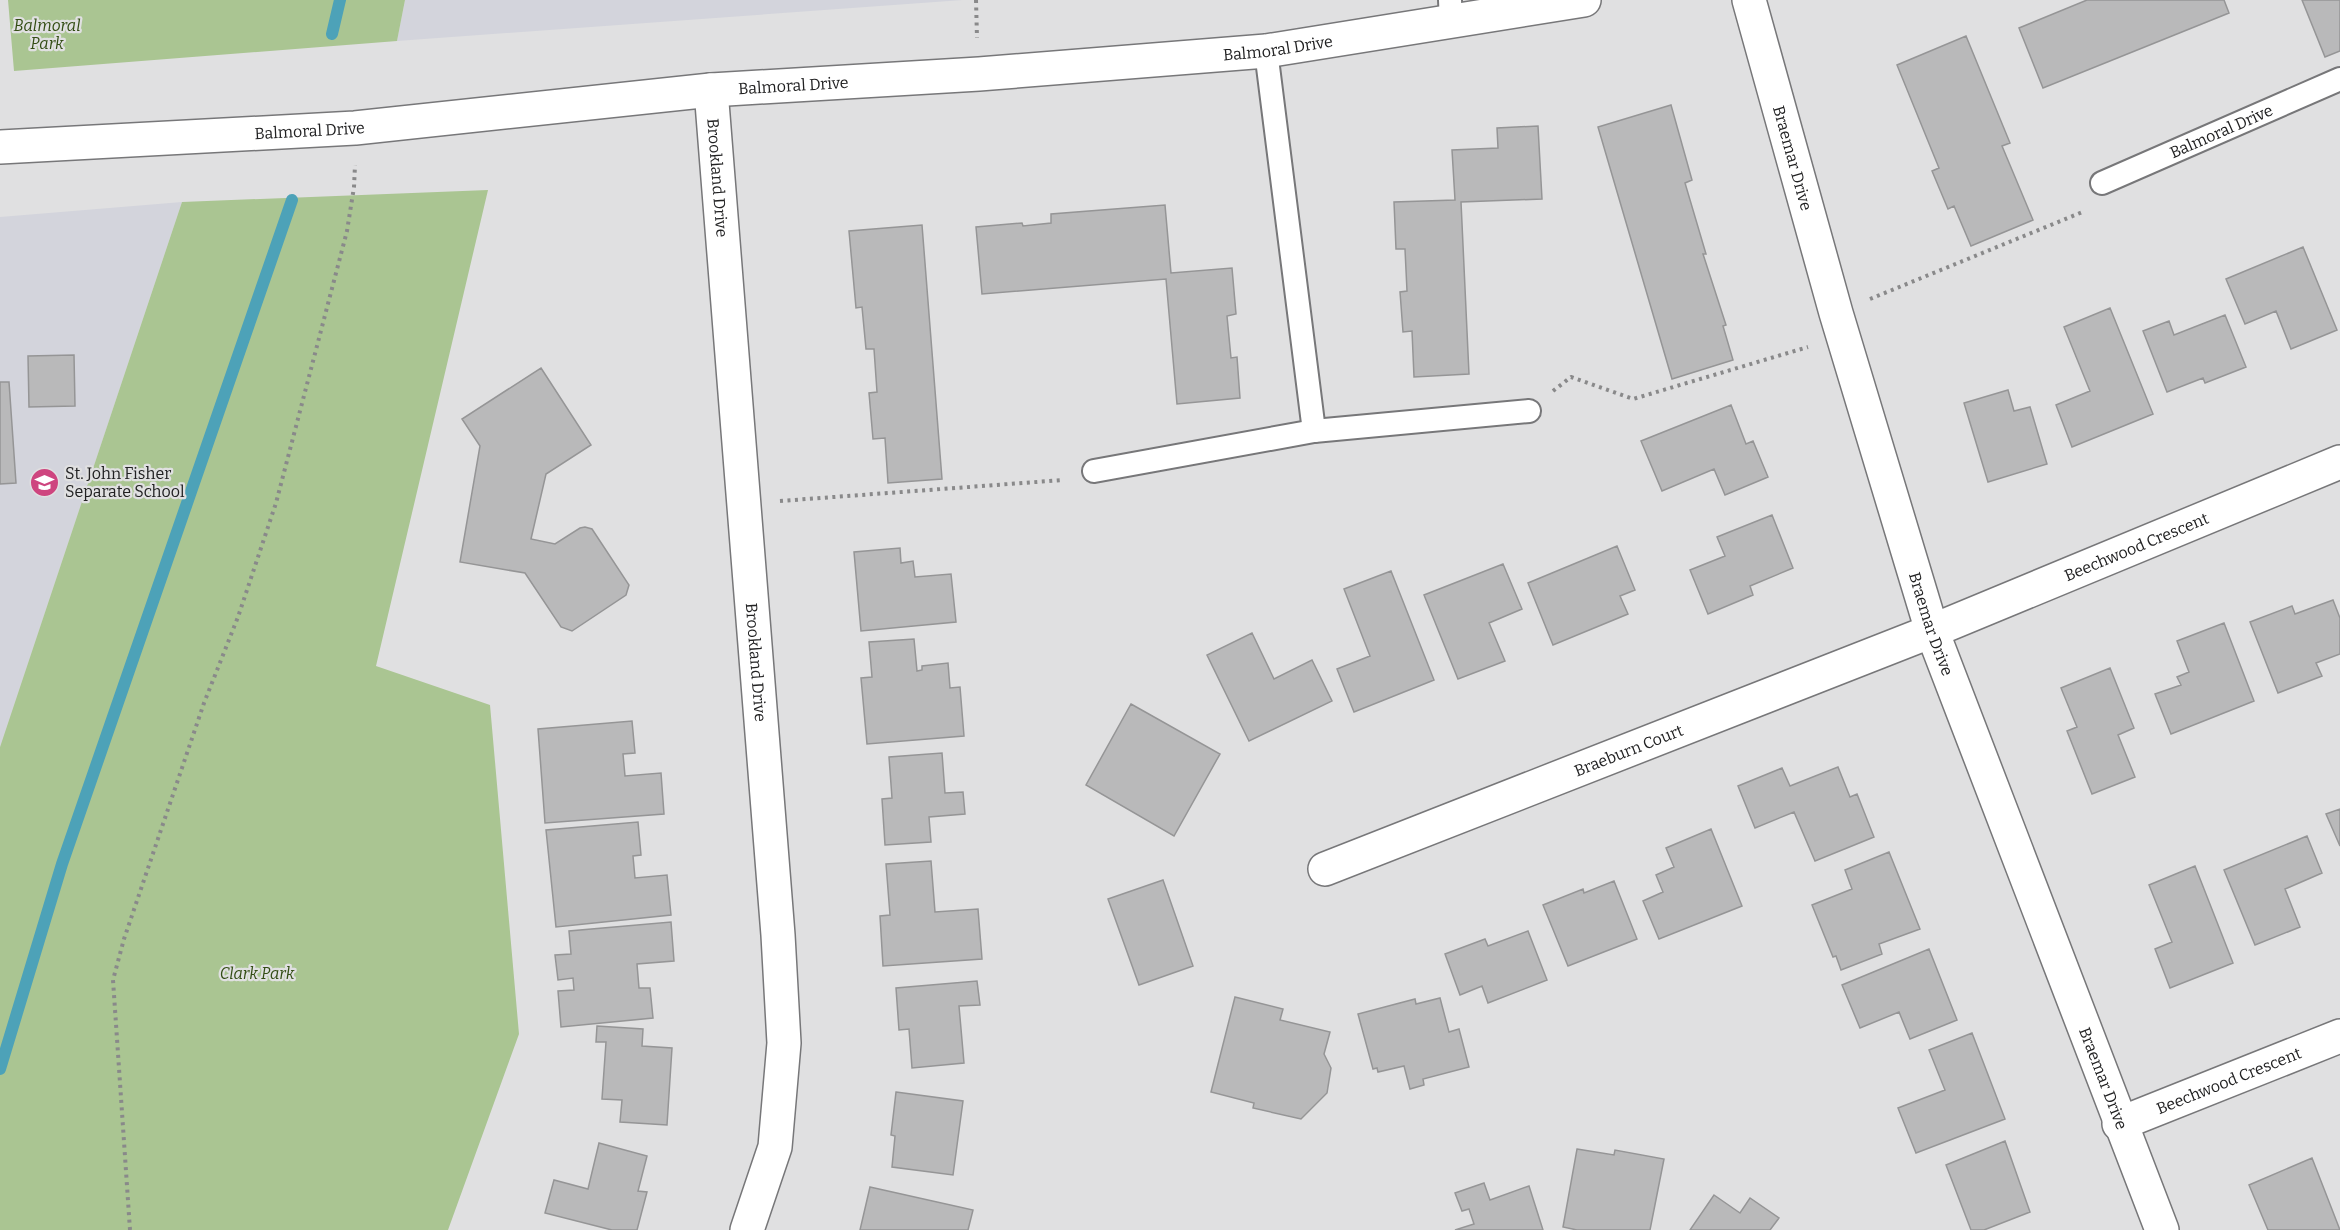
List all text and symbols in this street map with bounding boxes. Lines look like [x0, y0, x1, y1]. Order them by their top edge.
park label: Balmoral Park [14, 16, 80, 53]
street label: Balmoral Drive [1222, 31, 1334, 64]
street label: Balmoral Drive [738, 72, 849, 98]
street label: Balmoral Drive [2167, 100, 2276, 162]
street label: Braemar Drive [1769, 103, 1817, 213]
street label: Brookland Drive [704, 117, 732, 238]
street label: Balmoral Drive [254, 118, 366, 143]
place label: St. John Fisher Separate School [65, 464, 185, 501]
school or university icon: St. John Fisher Separate School [28, 466, 60, 498]
street label: Beechwood Crescent [2061, 508, 2211, 585]
street label: Braemar Drive [1905, 570, 1958, 678]
street label: Brookland Drive [742, 602, 771, 722]
street label: Braeburn Court [1571, 720, 1686, 780]
park label: Clark Park [220, 964, 295, 983]
street label: Braemar Drive [2075, 1024, 2132, 1132]
street label: Beechwood Crescent [2153, 1043, 2304, 1118]

